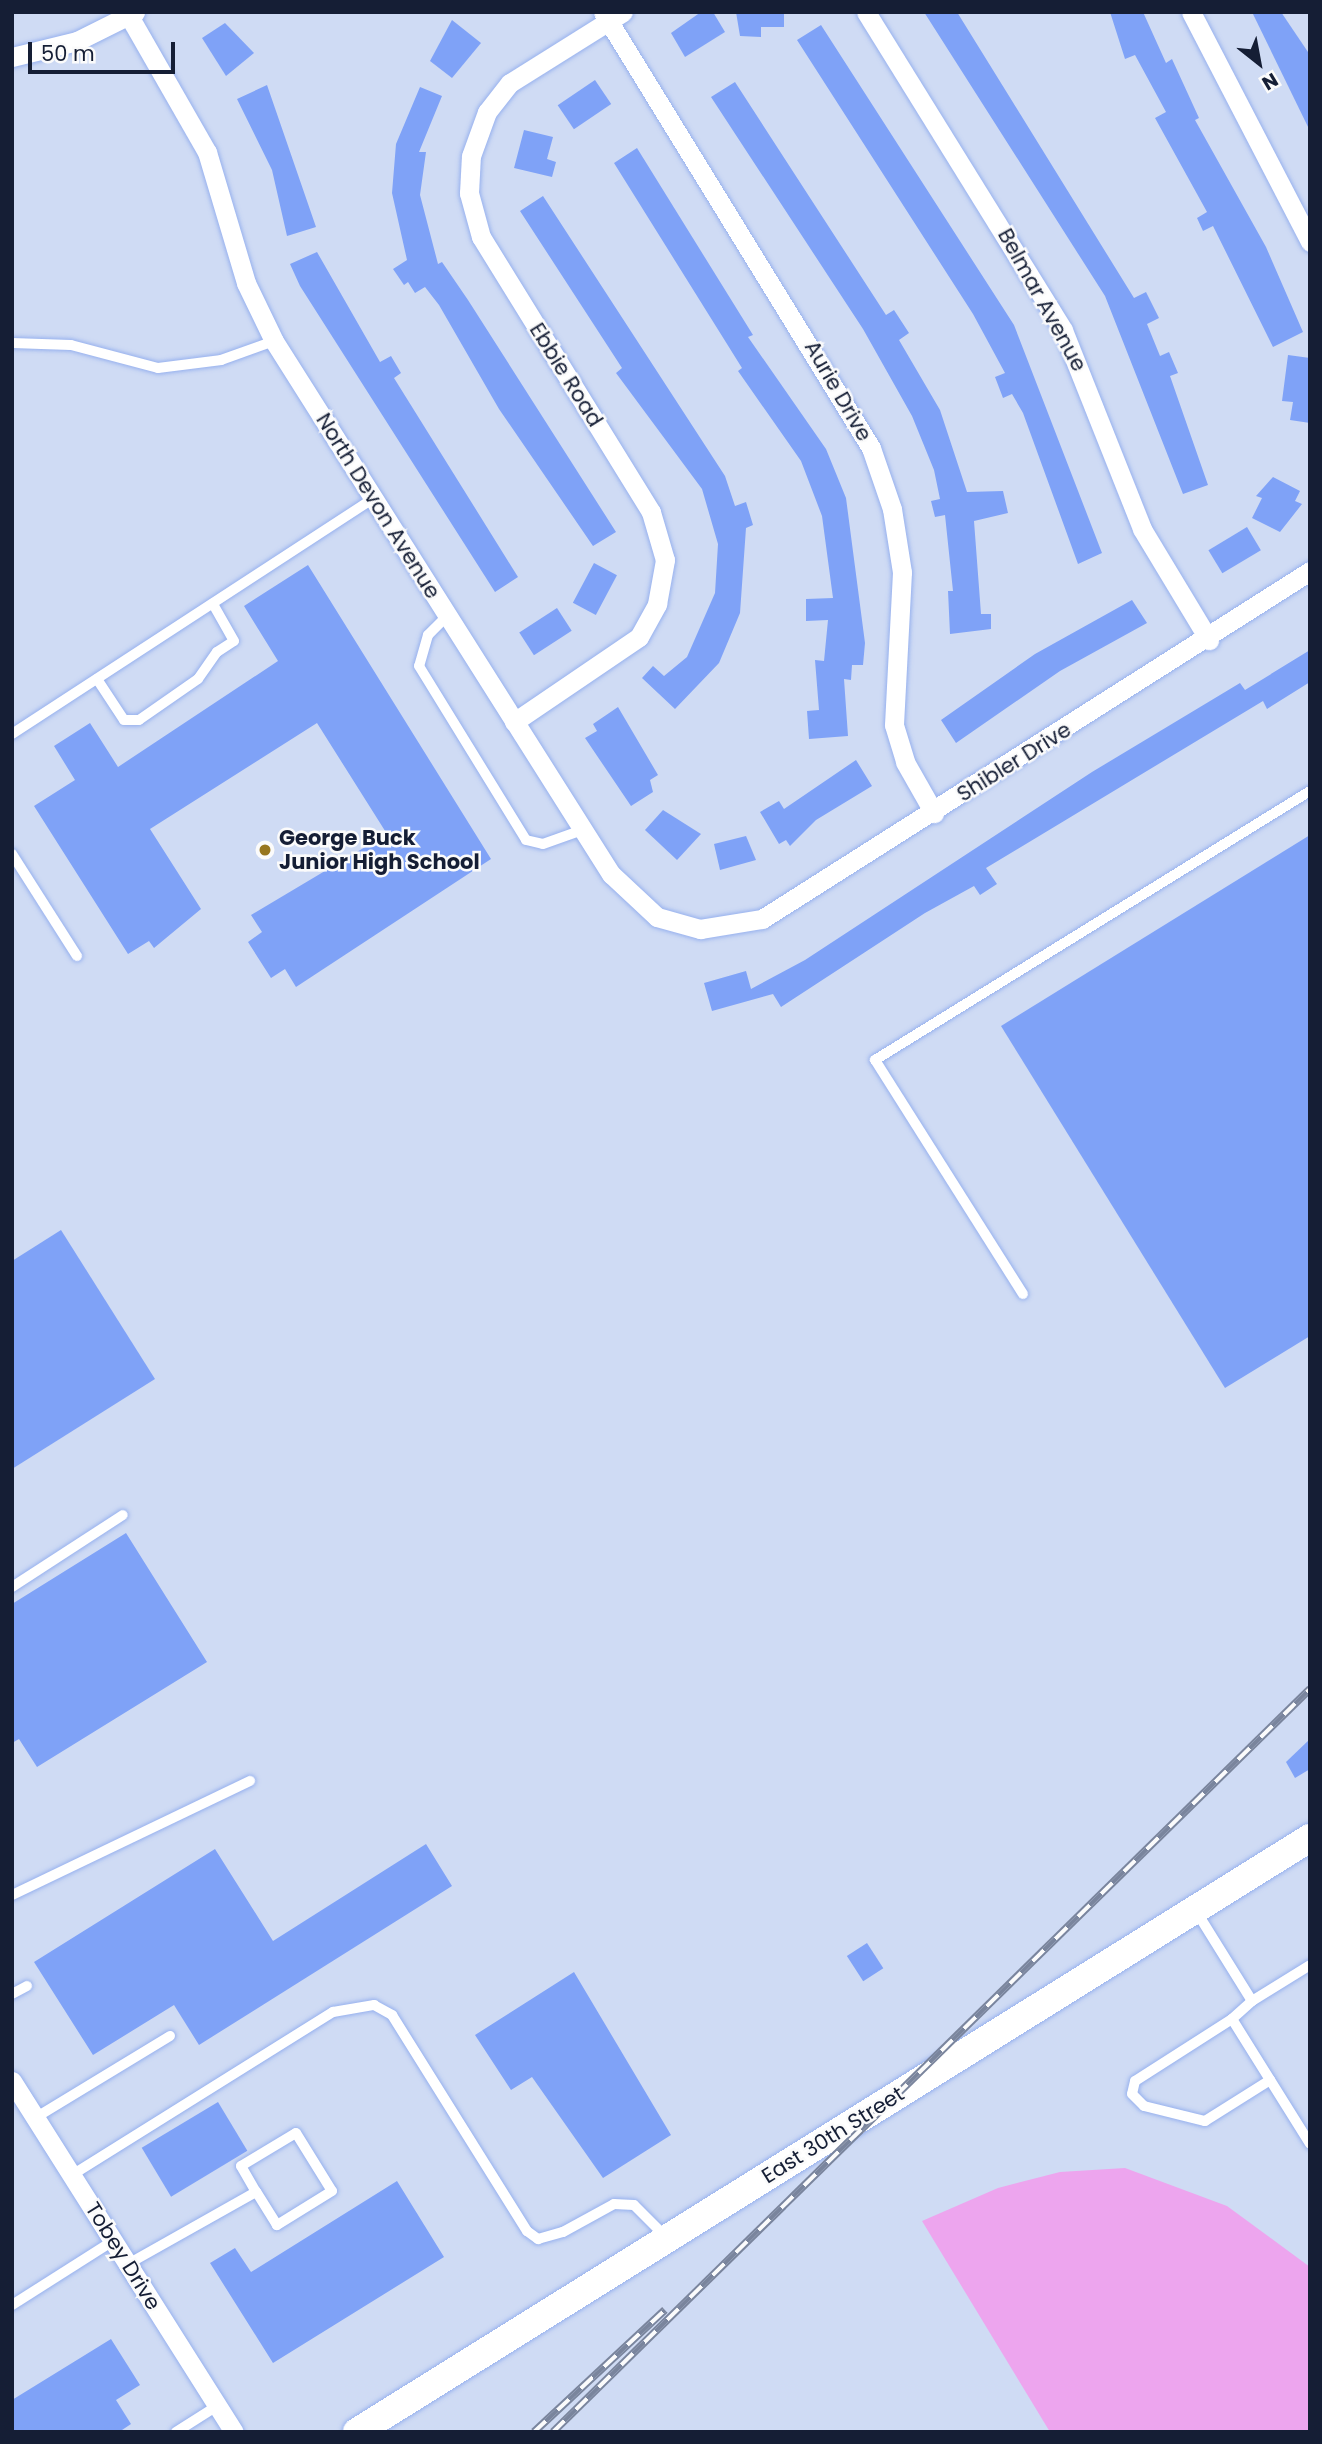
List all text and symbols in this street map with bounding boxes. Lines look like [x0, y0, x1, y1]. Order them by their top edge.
scale bar [32, 28, 178, 72]
north arrow [1224, 28, 1294, 98]
text: 50 m [41, 39, 95, 68]
text: N [1257, 66, 1283, 97]
street label: Belmar Avenue [992, 224, 1092, 376]
street label: Ebbie Road [524, 318, 608, 432]
street label: Aurie Drive [799, 336, 877, 446]
street label: North Devon Avenue [311, 409, 445, 603]
street label: Shibler Drive [952, 717, 1076, 807]
place label: George Buck Junior High School [279, 825, 480, 875]
marker: George Buck Junior High School [257, 842, 273, 858]
street label: East 30th Street [757, 2081, 909, 2189]
street label: Tobey Drive [80, 2198, 166, 2314]

